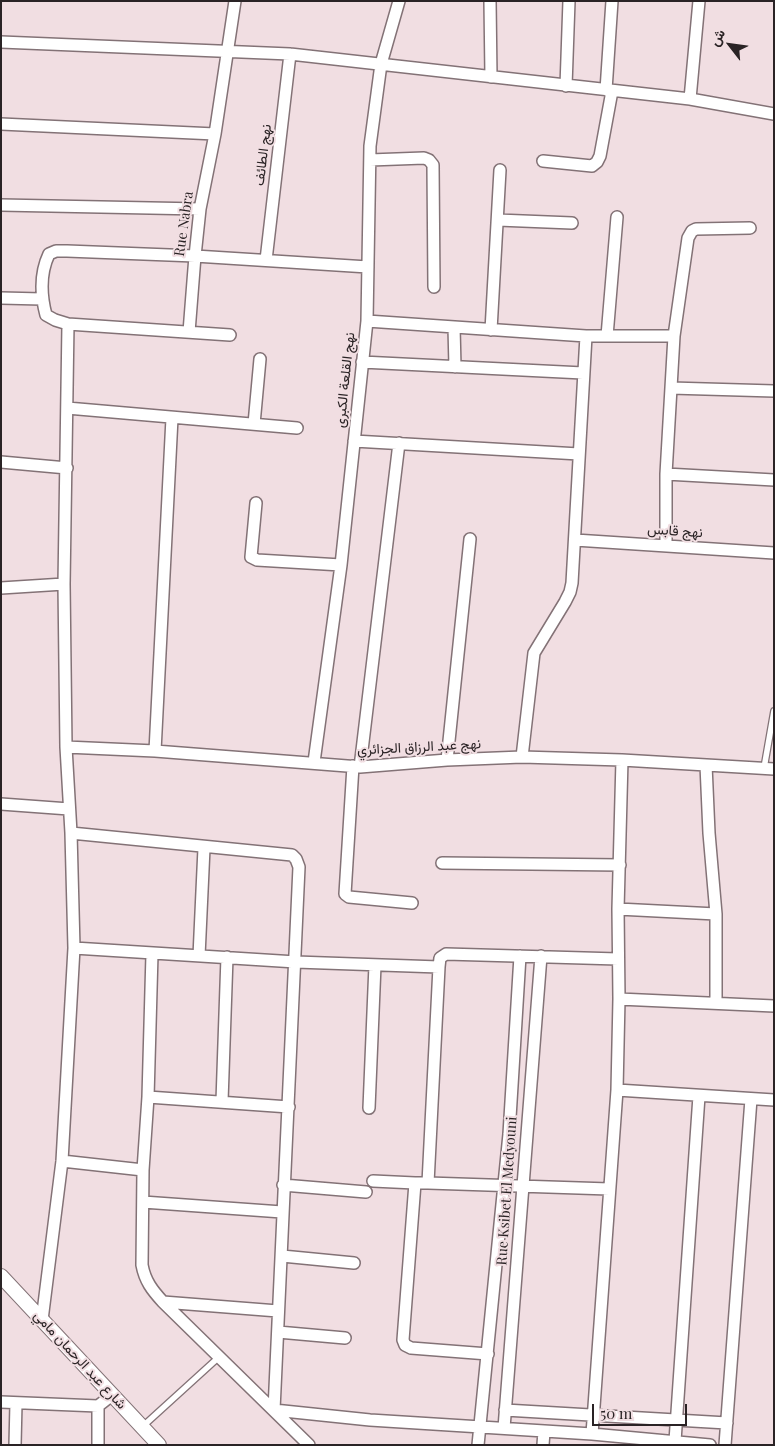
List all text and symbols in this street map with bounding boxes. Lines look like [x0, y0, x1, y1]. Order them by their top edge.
north arrow [705, 20, 755, 70]
text: ش [704, 25, 729, 49]
street label: نهج الطائف [251, 123, 275, 187]
street label: Rue Nabra [171, 190, 197, 258]
street label: نهج القلعة الكبرى [332, 331, 358, 429]
street label: نهج قابس [647, 521, 703, 541]
street label: نهج عبد الرزاق الجزائري [357, 735, 481, 759]
street label: Rue Ksibet El Medyouni [493, 1116, 521, 1266]
street label: شارع عبد الرحمان مامي [30, 1307, 130, 1413]
scale bar [595, 1394, 690, 1426]
text: 50 m [600, 1403, 632, 1423]

